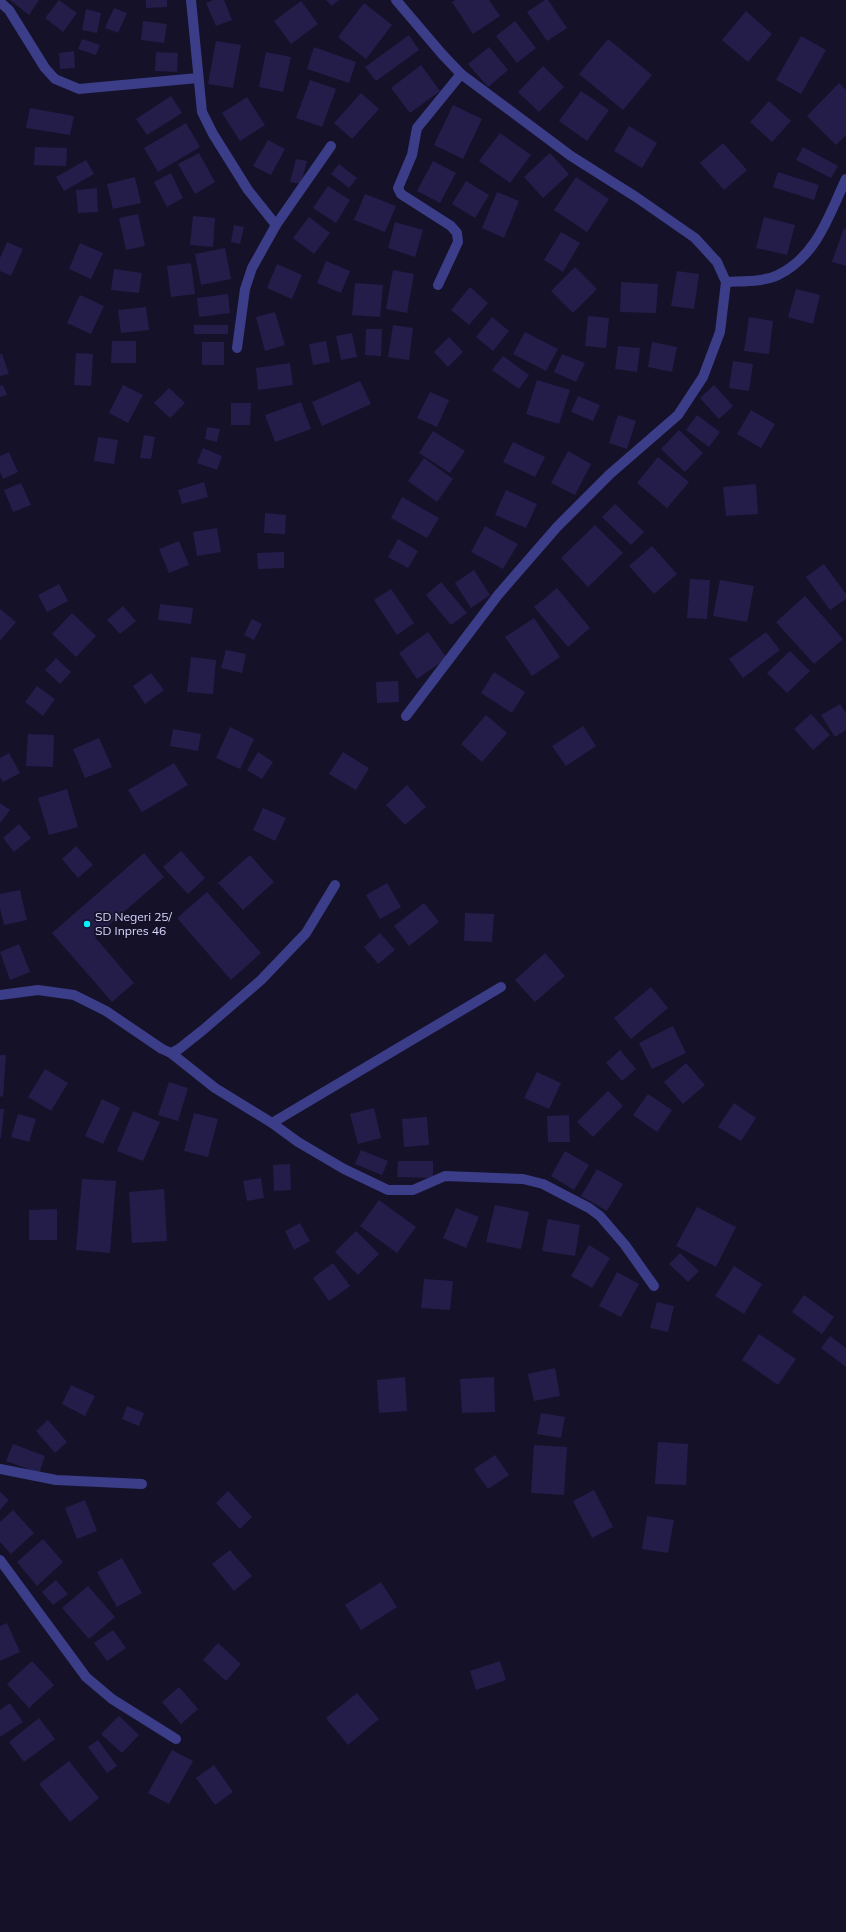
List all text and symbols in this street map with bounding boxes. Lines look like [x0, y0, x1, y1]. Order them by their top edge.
place label: SD Negeri 25/ SD Inpres 46 [95, 909, 173, 938]
marker: SD Negeri 25/ SD Inpres 46 [82, 919, 92, 929]

